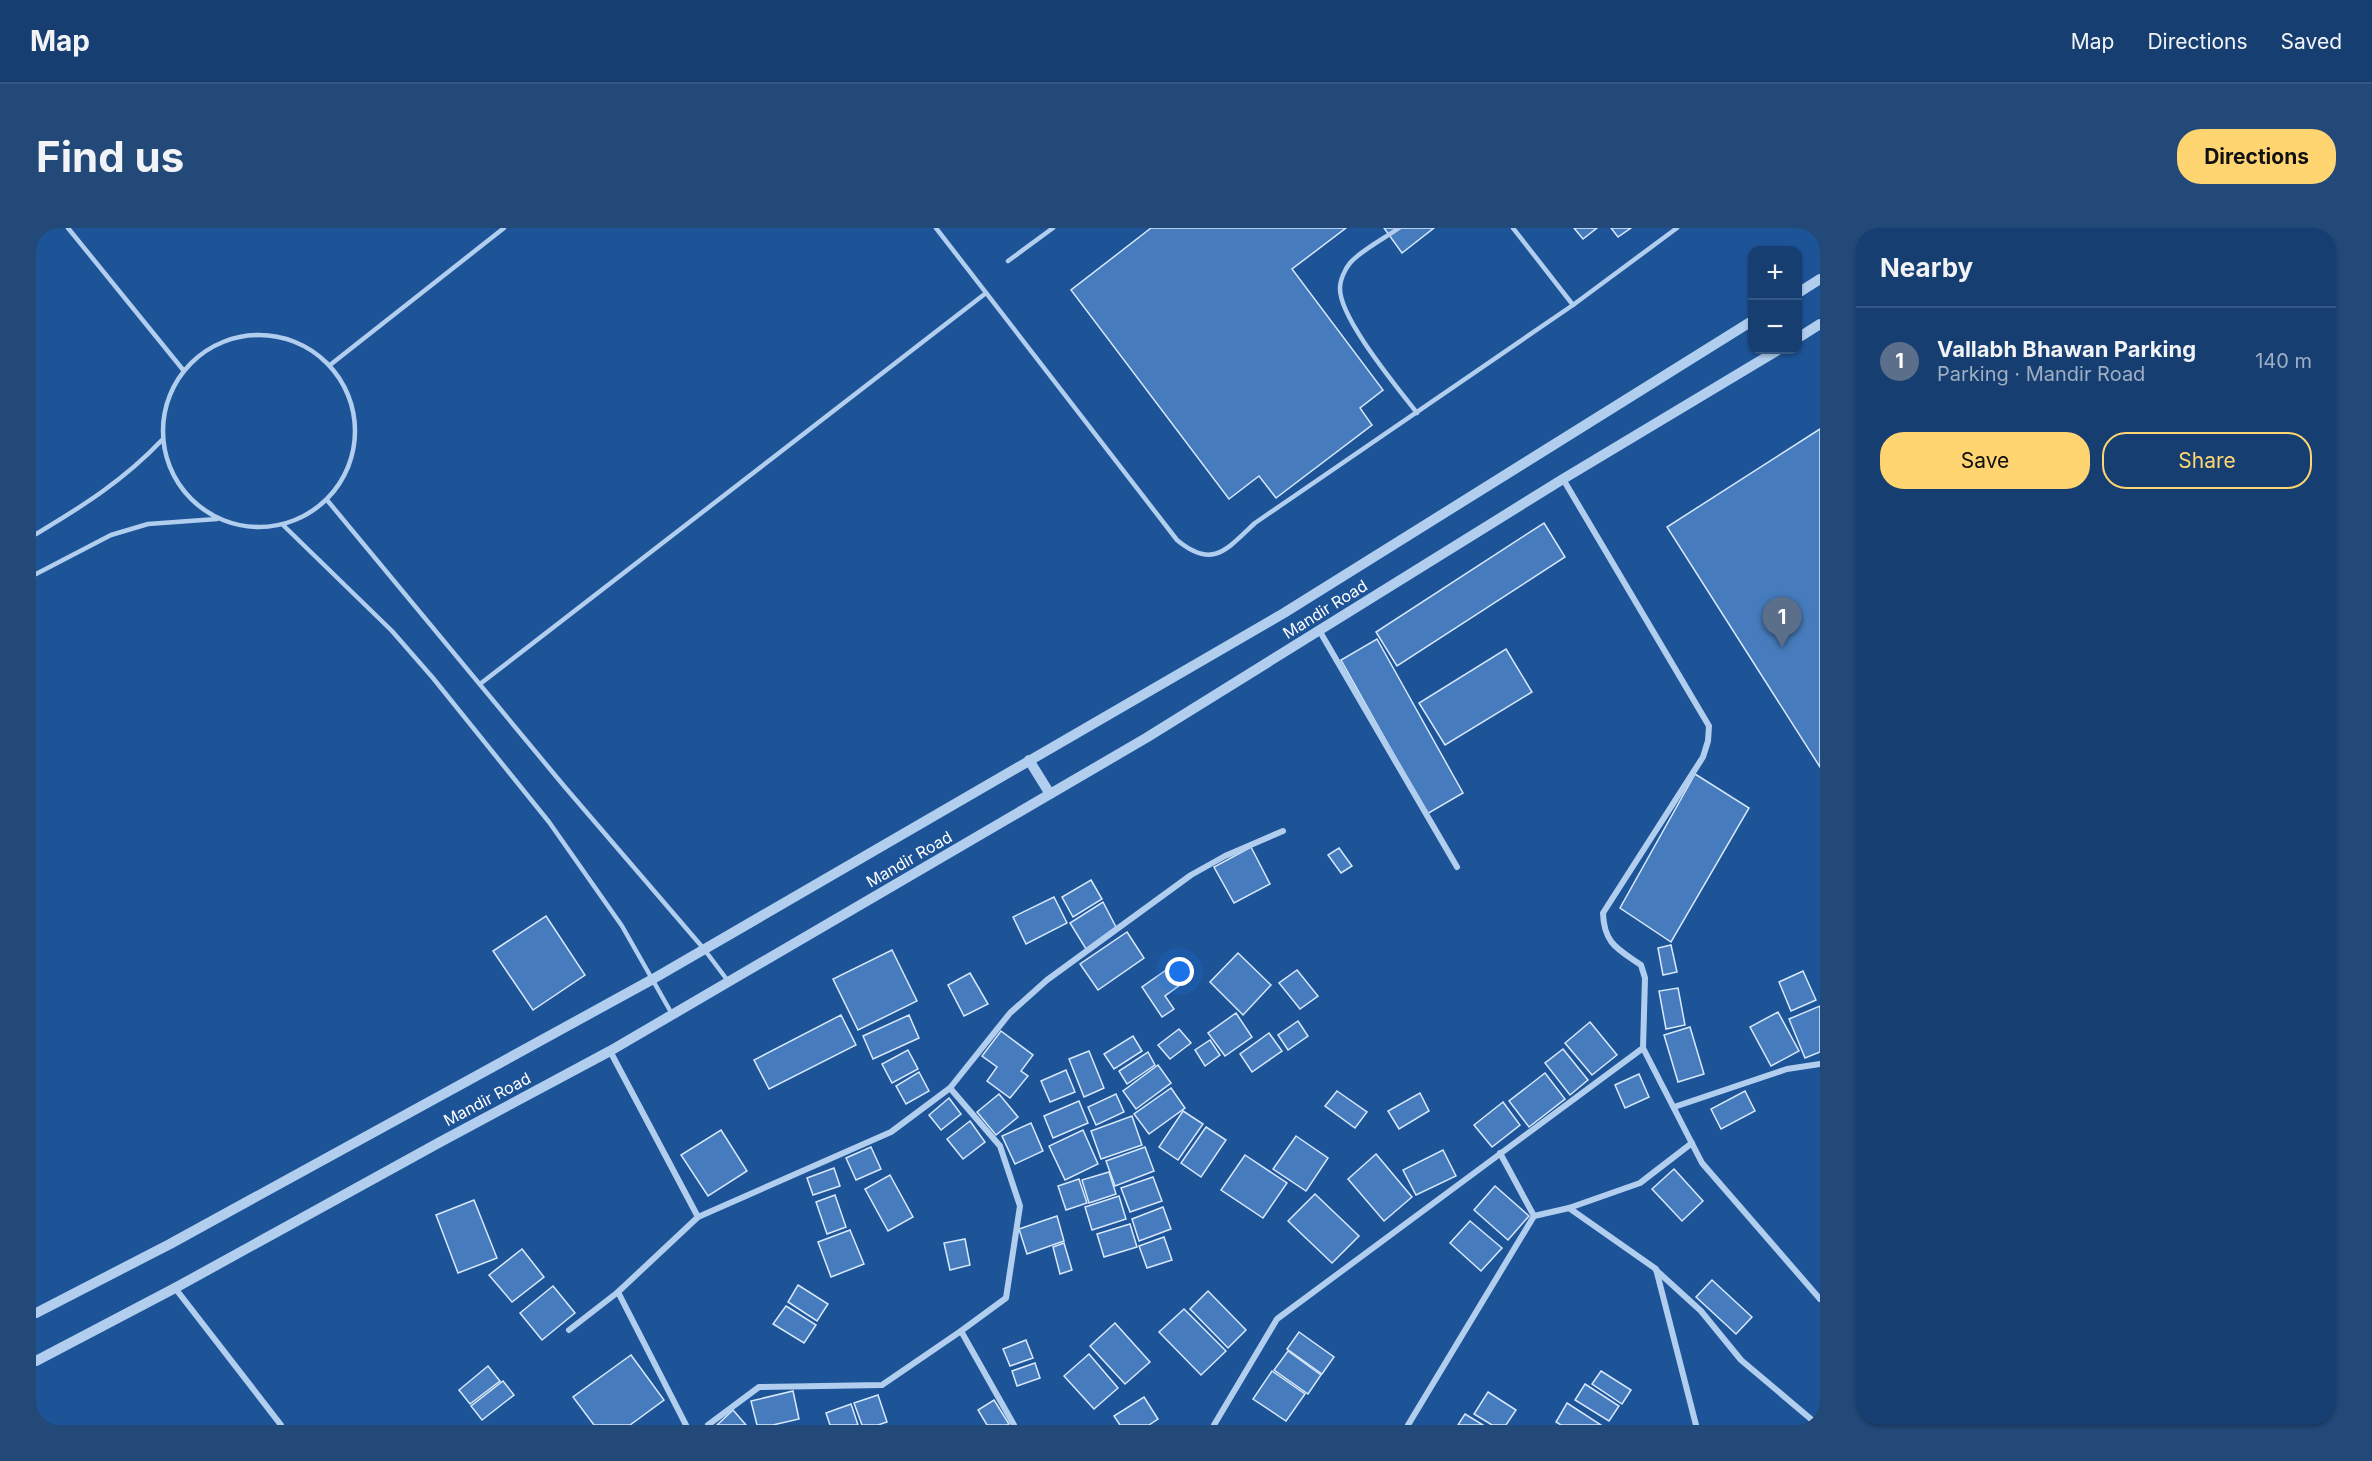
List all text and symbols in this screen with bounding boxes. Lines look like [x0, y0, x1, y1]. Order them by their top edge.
text: Map [30, 24, 90, 58]
text: Map [2071, 29, 2114, 54]
text: Directions [2147, 29, 2248, 54]
text: Saved [2281, 29, 2342, 54]
button: Directions [2177, 129, 2336, 184]
text: Find us [36, 131, 184, 182]
map controls [1748, 246, 1802, 354]
button: + [1748, 246, 1802, 300]
text: Nearby [1880, 252, 1973, 283]
button: − [1748, 300, 1802, 354]
text: Vallabh Bhawan Parking [1937, 336, 2196, 362]
text: 1 [1895, 349, 1904, 373]
text: 140 m [2255, 349, 2312, 373]
text: Parking · Mandir Road [1937, 362, 2145, 386]
button: Save [1880, 432, 2090, 489]
button: Share [2102, 432, 2312, 489]
street label: Mandir Road [1279, 575, 1371, 643]
pin: 1 [1762, 598, 1802, 647]
street label: Mandir Road [863, 826, 955, 892]
your location [1165, 957, 1194, 986]
street label: Mandir Road [440, 1068, 534, 1130]

